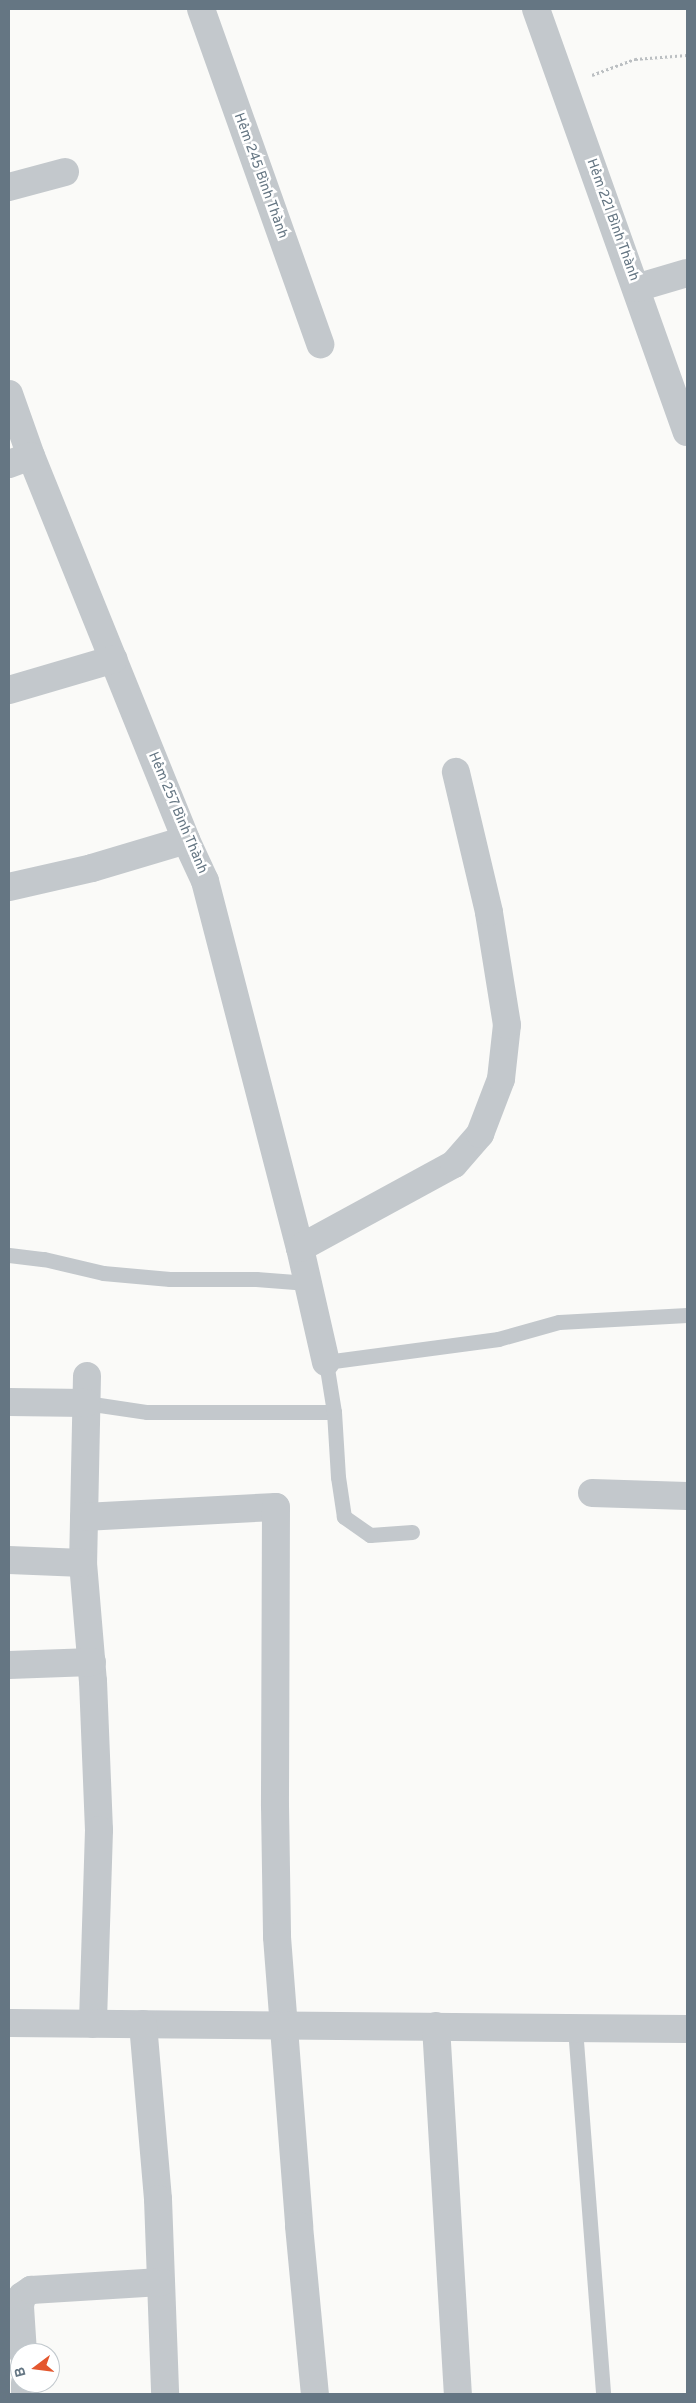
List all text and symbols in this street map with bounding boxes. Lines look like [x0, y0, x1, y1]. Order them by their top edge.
street label: Hẻm 245 Bình Thành [229, 111, 291, 241]
street label: Hẻm 221 Bình Thành [582, 156, 642, 284]
street label: Hẻm 257 Bình Thành [144, 749, 210, 877]
north arrow [10, 2343, 60, 2393]
text: B [12, 2365, 30, 2379]

